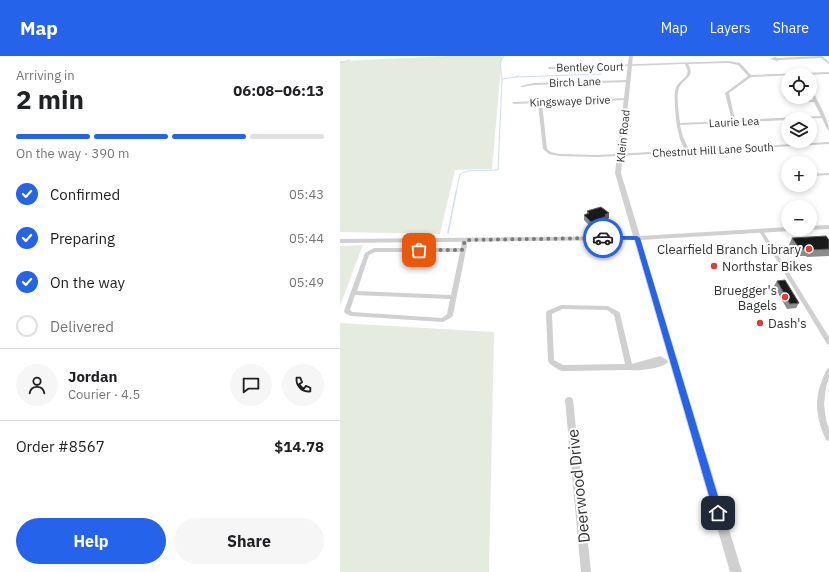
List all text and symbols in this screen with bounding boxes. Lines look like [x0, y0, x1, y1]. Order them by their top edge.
text: Map [20, 16, 58, 40]
text: Map [661, 19, 688, 37]
text: Layers [710, 19, 751, 37]
text: Share [773, 19, 809, 37]
street label: Bentley Court [556, 59, 624, 75]
text: Arriving in [16, 67, 75, 84]
map controls [781, 68, 817, 236]
button: locate [781, 68, 817, 104]
street label: Birch Lane [549, 74, 601, 90]
text: 06:08–06:13 [233, 81, 324, 100]
text: 2 min [16, 82, 84, 116]
street label: Kingswaye Drive [529, 93, 611, 109]
street label: Klein Road [613, 109, 633, 163]
button: layers [781, 112, 817, 148]
street label: Laurie Lea [708, 114, 760, 130]
street label: Chestnut Hill Lane South [652, 140, 774, 160]
text: On the way · 390 m [16, 145, 129, 162]
button: + [781, 156, 817, 192]
icon: check [16, 183, 38, 205]
text: Confirmed [50, 185, 120, 204]
text: 05:43 [289, 186, 324, 203]
button: − [781, 200, 817, 236]
courier [583, 218, 623, 258]
icon: check [16, 227, 38, 249]
icon: car [592, 227, 614, 249]
text: Preparing [50, 229, 115, 248]
text: 05:44 [289, 230, 324, 247]
pin [402, 233, 436, 267]
icon: bag [408, 239, 430, 261]
place label: Clearfield Branch Library [657, 241, 802, 258]
marker: Clearfield Branch Library [804, 244, 814, 254]
place label: Northstar Bikes [722, 258, 813, 275]
marker: Northstar Bikes [709, 261, 719, 271]
icon: check [16, 271, 38, 293]
text: On the way [50, 273, 125, 292]
text: 05:49 [289, 274, 324, 291]
place label: Bruegger's Bagels [714, 282, 777, 314]
marker: Bruegger's Bagels [780, 292, 790, 302]
place label: Dash's [768, 315, 807, 332]
text: Delivered [50, 317, 114, 336]
marker: Dash's [755, 318, 765, 328]
button: person [16, 364, 58, 406]
button: chat [230, 364, 272, 406]
button: phone [282, 364, 324, 406]
text: Jordan [68, 367, 117, 386]
text: Courier · 4.5 [68, 386, 140, 403]
street label: Deerwood Drive [562, 428, 594, 544]
text: Order #8567 [16, 437, 105, 456]
text: $14.78 [274, 437, 324, 456]
pin [701, 496, 735, 530]
icon: home [707, 502, 729, 524]
button: Help [16, 518, 166, 564]
button: Share [174, 518, 324, 564]

